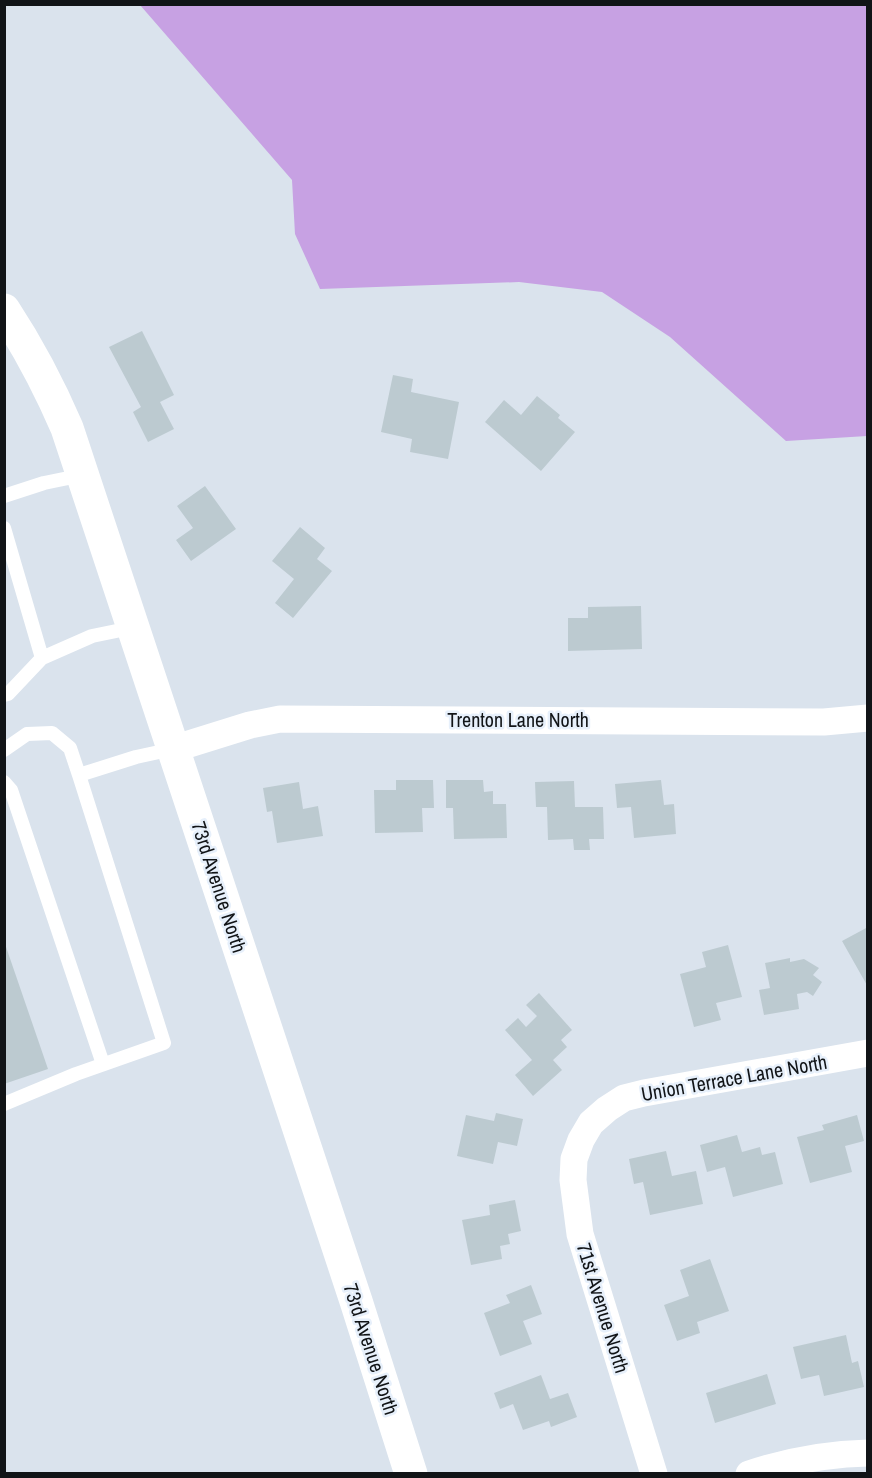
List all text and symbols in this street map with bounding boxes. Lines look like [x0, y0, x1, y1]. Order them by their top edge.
street label: Trenton Lane North [447, 706, 589, 733]
street label: 73rd Avenue North [186, 818, 253, 956]
street label: Union Terrace Lane North [639, 1048, 829, 1107]
street label: 71st Avenue North [571, 1240, 636, 1376]
street label: 73rd Avenue North [338, 1280, 405, 1418]

